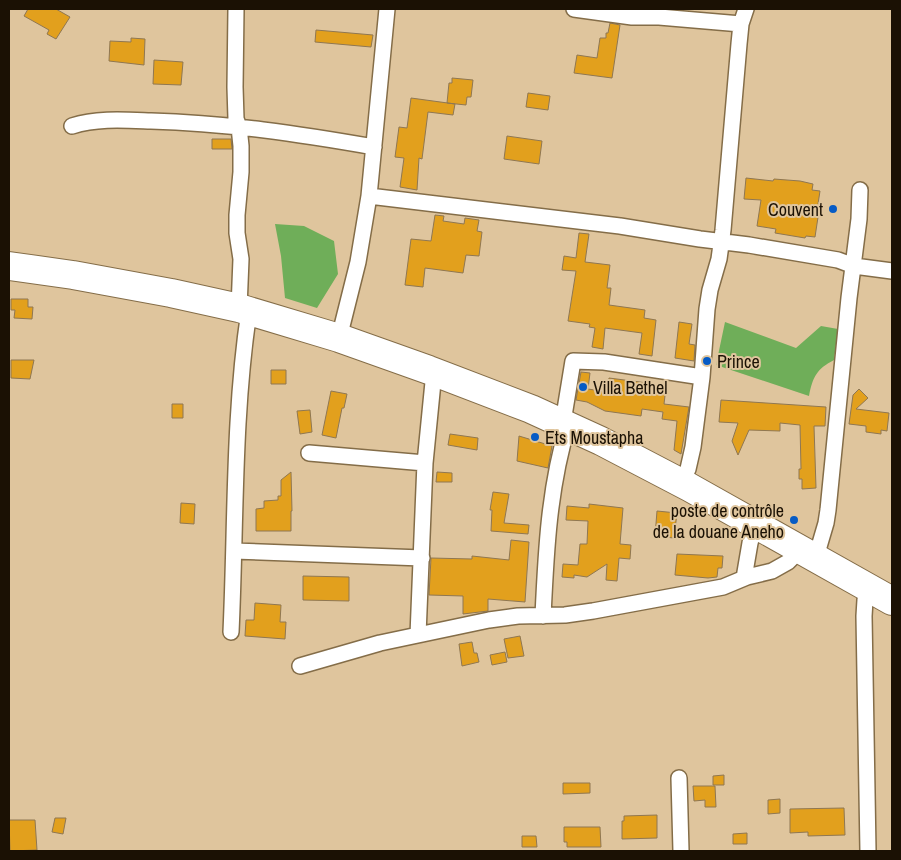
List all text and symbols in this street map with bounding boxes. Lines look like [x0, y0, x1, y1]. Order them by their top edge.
place label: Couvent [768, 197, 823, 222]
marker: Couvent [827, 203, 839, 215]
place label: Prince [717, 349, 760, 374]
marker: Prince [701, 355, 713, 367]
place label: Villa Bethel [593, 375, 667, 400]
marker: Villa Bethel [577, 381, 589, 393]
place label: Ets Moustapha [545, 425, 643, 450]
marker: Ets Moustapha [529, 431, 541, 443]
place label: poste de contrôle de la douane Aneho [653, 498, 784, 544]
marker: poste de contrôle de la douane Aneho [788, 514, 800, 526]

